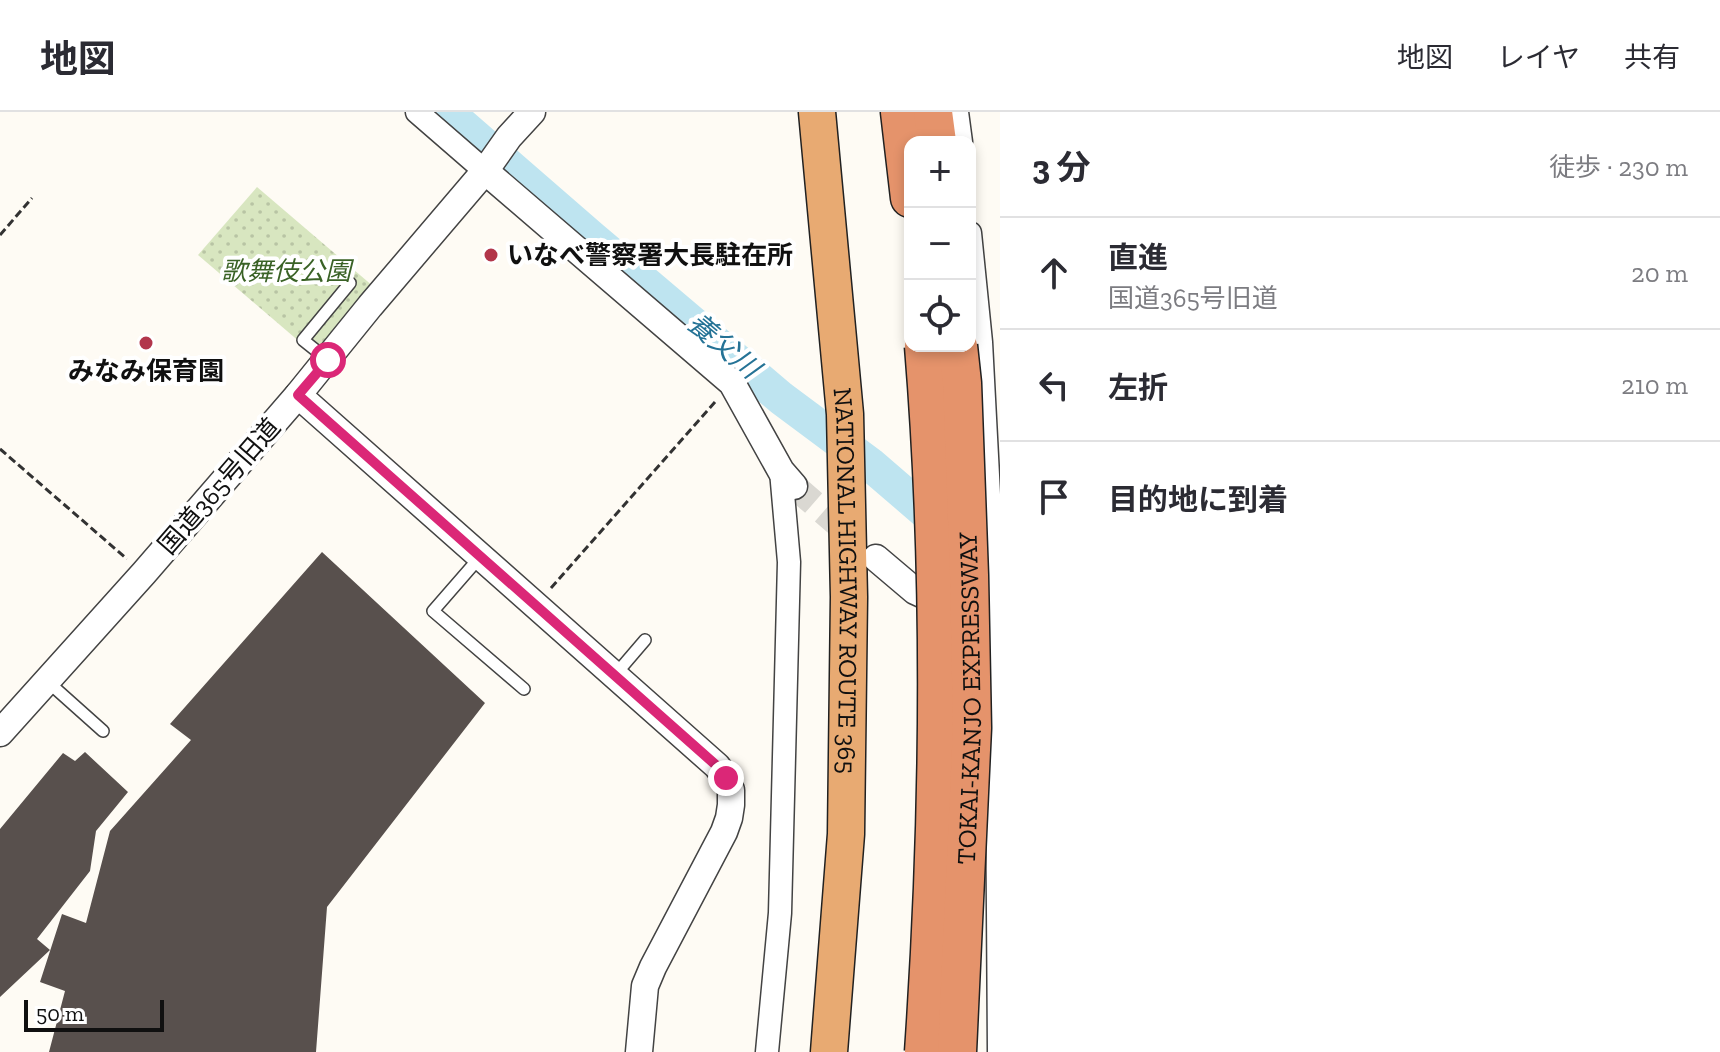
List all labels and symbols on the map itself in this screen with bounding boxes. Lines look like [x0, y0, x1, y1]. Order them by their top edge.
place label: いなべ警察署大長駐在所 [507, 239, 793, 271]
marker: いなべ警察署大長駐在所 [482, 246, 500, 264]
park label: 歌舞伎公園 [221, 255, 355, 287]
water label: 養父川 [681, 306, 769, 387]
marker: みなみ保育園 [137, 334, 155, 352]
route start [310, 342, 346, 378]
place label: みなみ保育園 [68, 355, 224, 387]
street label: NATIONAL HIGHWAY ROUTE 365 [827, 386, 865, 774]
street label: 国道365号旧道 [151, 411, 287, 561]
street label: TOKAI-KANJO EXPRESSWAY [950, 532, 988, 865]
route end [708, 760, 744, 796]
scale bar [24, 996, 164, 1032]

